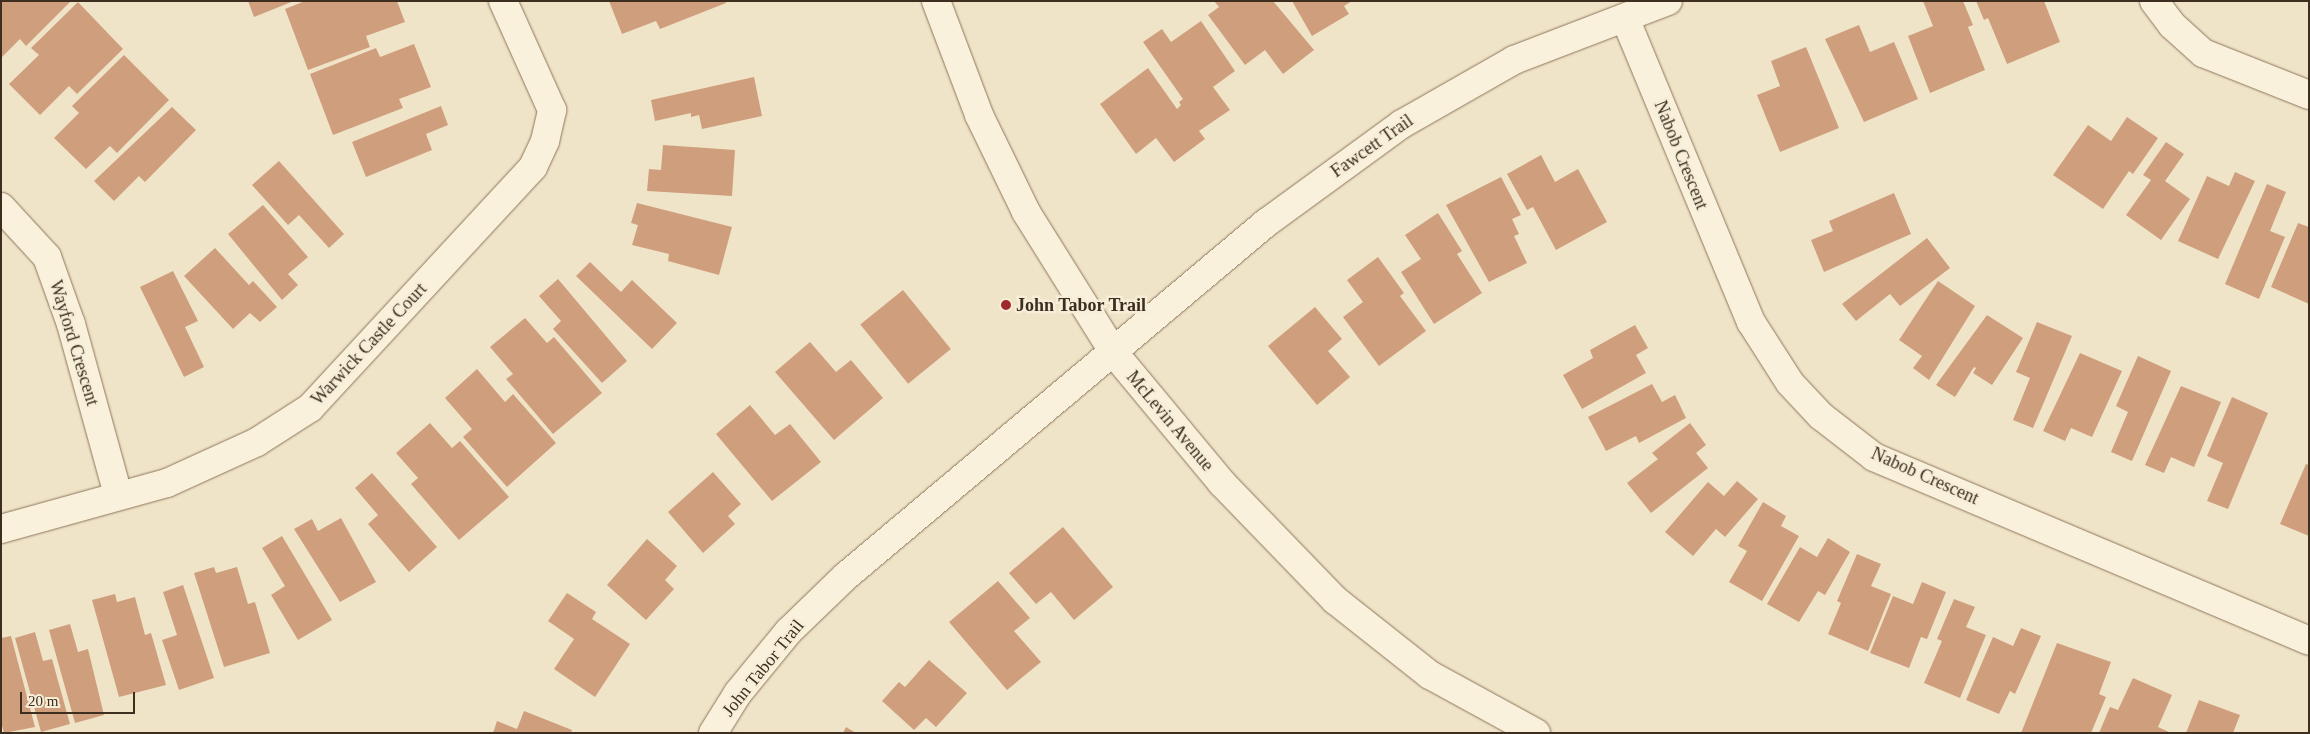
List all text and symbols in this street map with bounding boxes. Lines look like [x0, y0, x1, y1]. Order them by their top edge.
street label: Nabob Crescent [1649, 97, 1713, 213]
street label: Fawcett Trail [1327, 110, 1417, 182]
street label: Wayford Crescent [45, 278, 103, 408]
street label: Warwick Castle Court [307, 278, 431, 410]
place label: John Tabor Trail [1016, 294, 1147, 316]
marker: John Tabor Trail [1000, 299, 1012, 311]
street label: McLevin Avenue [1122, 366, 1218, 476]
street label: Nabob Crescent [1868, 443, 1982, 509]
street label: John Tabor Trail [717, 615, 809, 721]
scale bar [22, 682, 138, 714]
text: 20 m [28, 693, 58, 709]

